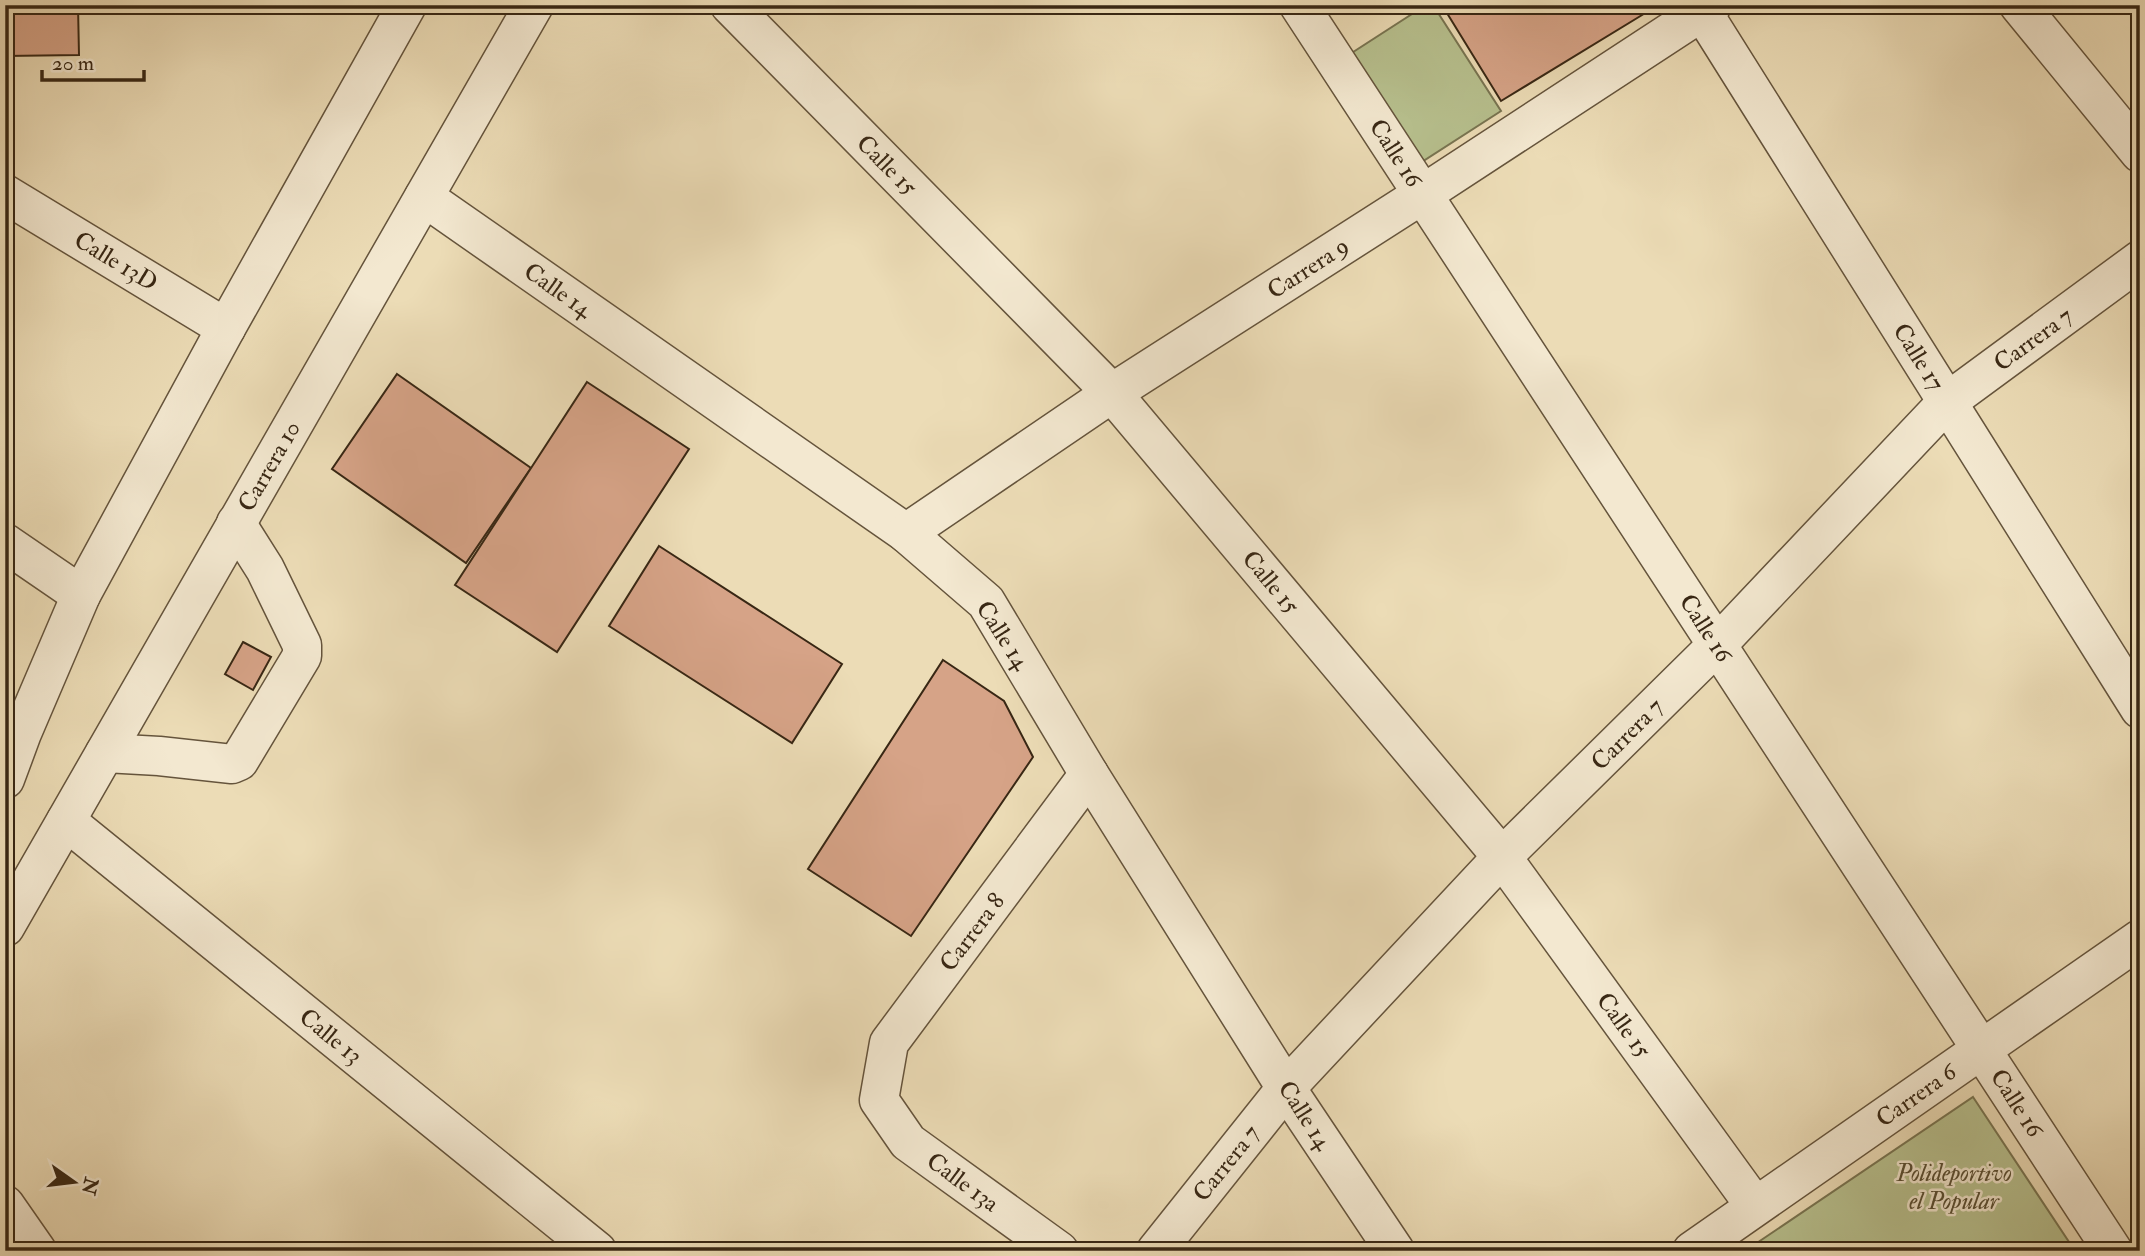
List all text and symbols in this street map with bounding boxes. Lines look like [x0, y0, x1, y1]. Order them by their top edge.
scale bar [42, 38, 144, 82]
text: 20 m [52, 50, 94, 77]
street label: Calle 16 [1362, 113, 1430, 195]
street label: Calle 15 [850, 128, 924, 203]
street label: Calle 13D [68, 224, 163, 298]
street label: Carrera 9 [1262, 231, 1355, 306]
street label: Calle 14 [518, 256, 599, 326]
street label: Carrera 7 [1988, 300, 2079, 378]
street label: Calle 17 [1886, 318, 1951, 397]
street label: Carrera 10 [231, 415, 308, 517]
street label: Calle 15 [1235, 544, 1306, 621]
street label: Calle 16 [1672, 588, 1740, 670]
street label: Calle 14 [969, 595, 1037, 677]
street label: Carrera 7 [1585, 692, 1670, 777]
street label: Carrera 8 [933, 887, 1012, 978]
street label: Calle 15 [1589, 986, 1658, 1065]
street label: Calle 13 [293, 1002, 369, 1071]
street label: Carrera 6 [1870, 1055, 1964, 1134]
street label: Calle 16 [1983, 1063, 2051, 1145]
street label: Calle 14 [1271, 1075, 1339, 1157]
street label: Carrera 7 [1186, 1119, 1267, 1208]
street label: Calle 13a [920, 1146, 1006, 1220]
north arrow [38, 1148, 108, 1218]
park label: Polideportivo el Popular [1895, 1158, 2012, 1217]
text: N [76, 1174, 103, 1198]

